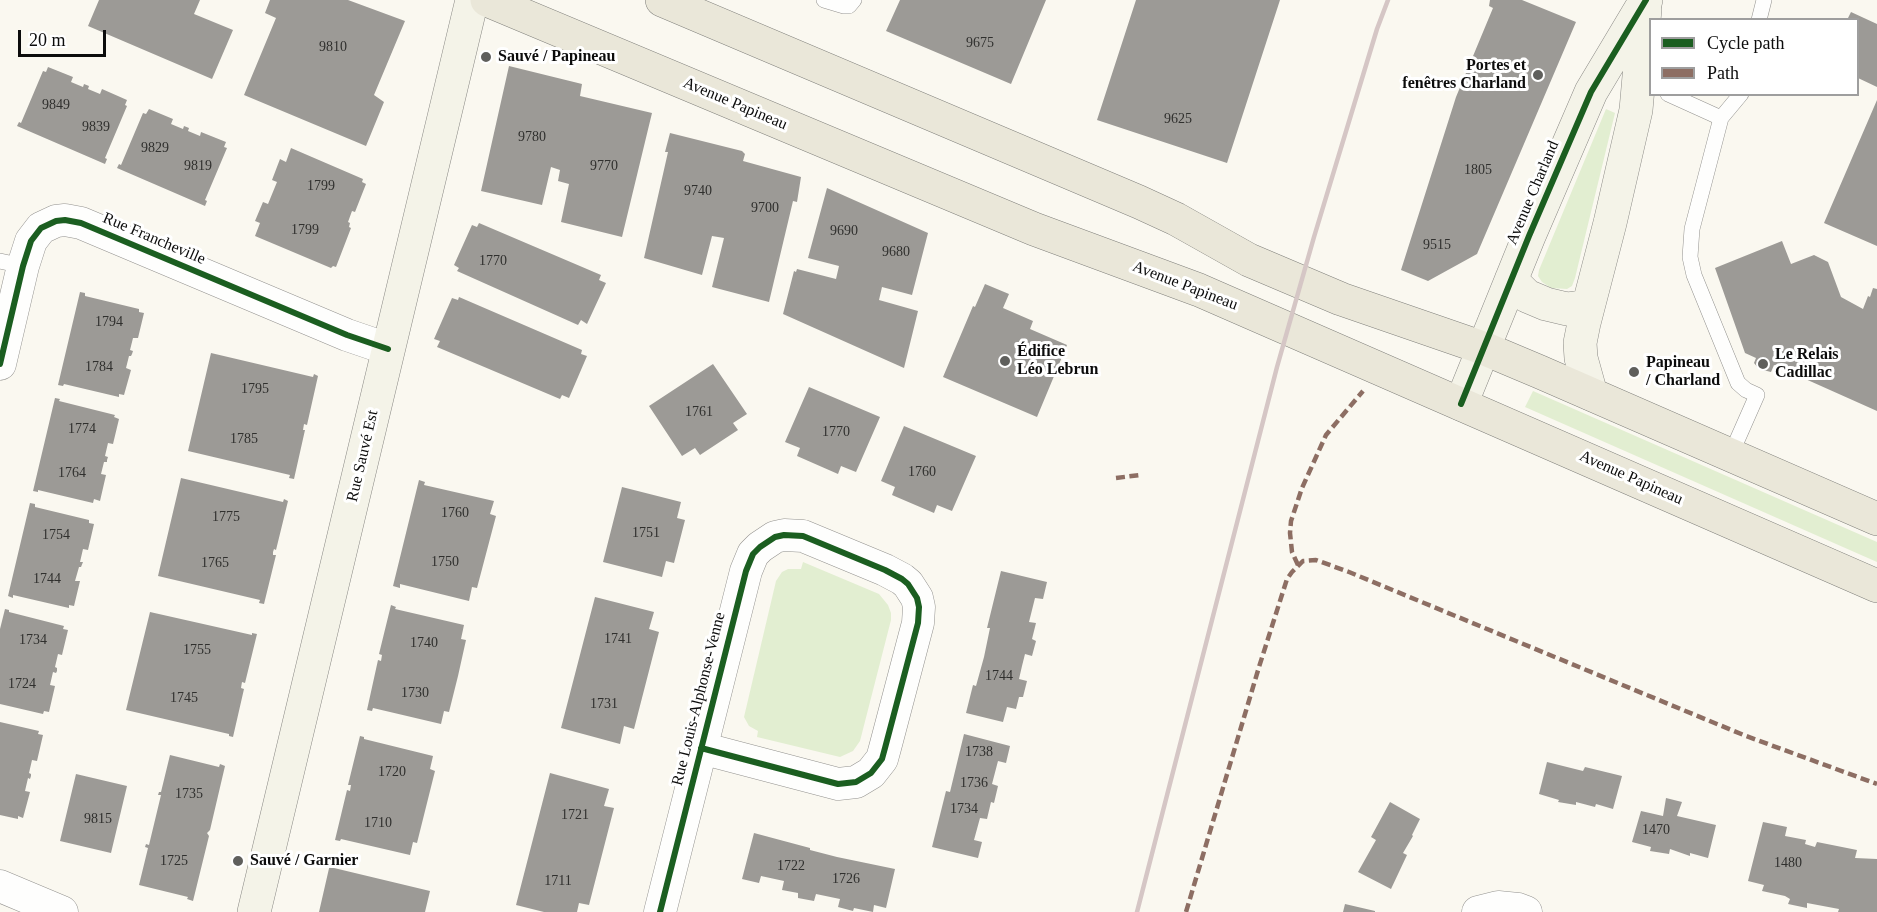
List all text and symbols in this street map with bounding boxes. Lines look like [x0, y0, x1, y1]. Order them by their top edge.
scale bar [21, 18, 110, 56]
legend [1649, 18, 1859, 96]
text: 20 m [29, 30, 66, 50]
text: Cycle path [1707, 33, 1784, 53]
house number: 9675 [966, 35, 994, 51]
house number: 9810 [319, 39, 347, 55]
place label: Sauvé / Papineau [498, 47, 615, 67]
marker: Sauvé / Papineau [479, 50, 493, 64]
place label: Portes et fenêtres Charland [1402, 56, 1526, 94]
text: Path [1707, 63, 1739, 83]
marker: Portes et fenêtres Charland [1531, 68, 1545, 82]
street label: Avenue Papineau [680, 73, 790, 135]
house number: 9849 [42, 97, 70, 113]
house number: 9625 [1164, 111, 1192, 127]
house number: 9839 [82, 119, 110, 135]
house number: 9780 [518, 129, 546, 145]
street label: Avenue Charland [1502, 138, 1564, 248]
house number: 9829 [141, 140, 169, 156]
house number: 9819 [184, 158, 212, 174]
house number: 9770 [590, 158, 618, 174]
house number: 1805 [1464, 162, 1492, 178]
house number: 1799 [307, 178, 335, 194]
house number: 9740 [684, 183, 712, 199]
house number: 9700 [751, 200, 779, 216]
street label: Rue Francheville [100, 209, 208, 269]
house number: 1799 [291, 222, 319, 238]
house number: 9690 [830, 223, 858, 239]
house number: 9515 [1423, 237, 1451, 253]
house number: 9680 [882, 244, 910, 260]
house number: 1770 [479, 253, 507, 269]
street label: Avenue Papineau [1130, 257, 1240, 315]
house number: 1794 [95, 314, 123, 330]
place label: Édifice Léo Lebrun [1017, 342, 1098, 380]
place label: Le Relais Cadillac [1775, 345, 1839, 383]
place label: Papineau / Charland [1646, 353, 1720, 391]
marker: Édifice Léo Lebrun [998, 354, 1012, 368]
marker: Le Relais Cadillac [1756, 357, 1770, 371]
house number: 1784 [85, 359, 113, 375]
marker: Papineau / Charland [1627, 365, 1641, 379]
house number: 1795 [241, 381, 269, 397]
house number: 1761 [685, 404, 713, 420]
street label: Rue Sauvé Est [343, 408, 383, 504]
house number: 1774 [68, 421, 96, 437]
house number: 1770 [822, 424, 850, 440]
house number: 1785 [230, 431, 258, 447]
street label: Avenue Papineau [1576, 447, 1686, 509]
house number: 1760 [908, 464, 936, 480]
house number: 1764 [58, 465, 86, 481]
house number: 1760 [441, 505, 469, 521]
house number: 1775 [212, 509, 240, 525]
house number: 1751 [632, 525, 660, 541]
house number: 1754 [42, 527, 70, 543]
house number: 1750 [431, 554, 459, 570]
house number: 1765 [201, 555, 229, 571]
house number: 1744 [33, 571, 61, 587]
street label: Rue Louis-Alphonse-Venne [668, 610, 730, 788]
house number: 1741 [604, 631, 632, 647]
house number: 1734 [19, 632, 47, 648]
house number: 1740 [410, 635, 438, 651]
house number: 1755 [183, 642, 211, 658]
house number: 1744 [985, 668, 1013, 684]
house number: 1724 [8, 676, 36, 692]
house number: 1730 [401, 685, 429, 701]
house number: 1745 [170, 690, 198, 706]
house number: 1731 [590, 696, 618, 712]
house number: 1738 [965, 744, 993, 760]
house number: 1720 [378, 764, 406, 780]
house number: 1736 [960, 775, 988, 791]
house number: 1735 [175, 786, 203, 802]
house number: 1734 [950, 801, 978, 817]
house number: 1721 [561, 807, 589, 823]
house number: 9815 [84, 811, 112, 827]
house number: 1710 [364, 815, 392, 831]
house number: 1470 [1642, 822, 1670, 838]
place label: Sauvé / Garnier [250, 851, 358, 871]
house number: 1725 [160, 853, 188, 869]
marker: Sauvé / Garnier [231, 854, 245, 868]
house number: 1480 [1774, 855, 1802, 871]
house number: 1722 [777, 858, 805, 874]
house number: 1726 [832, 871, 860, 887]
house number: 1711 [544, 873, 572, 889]

